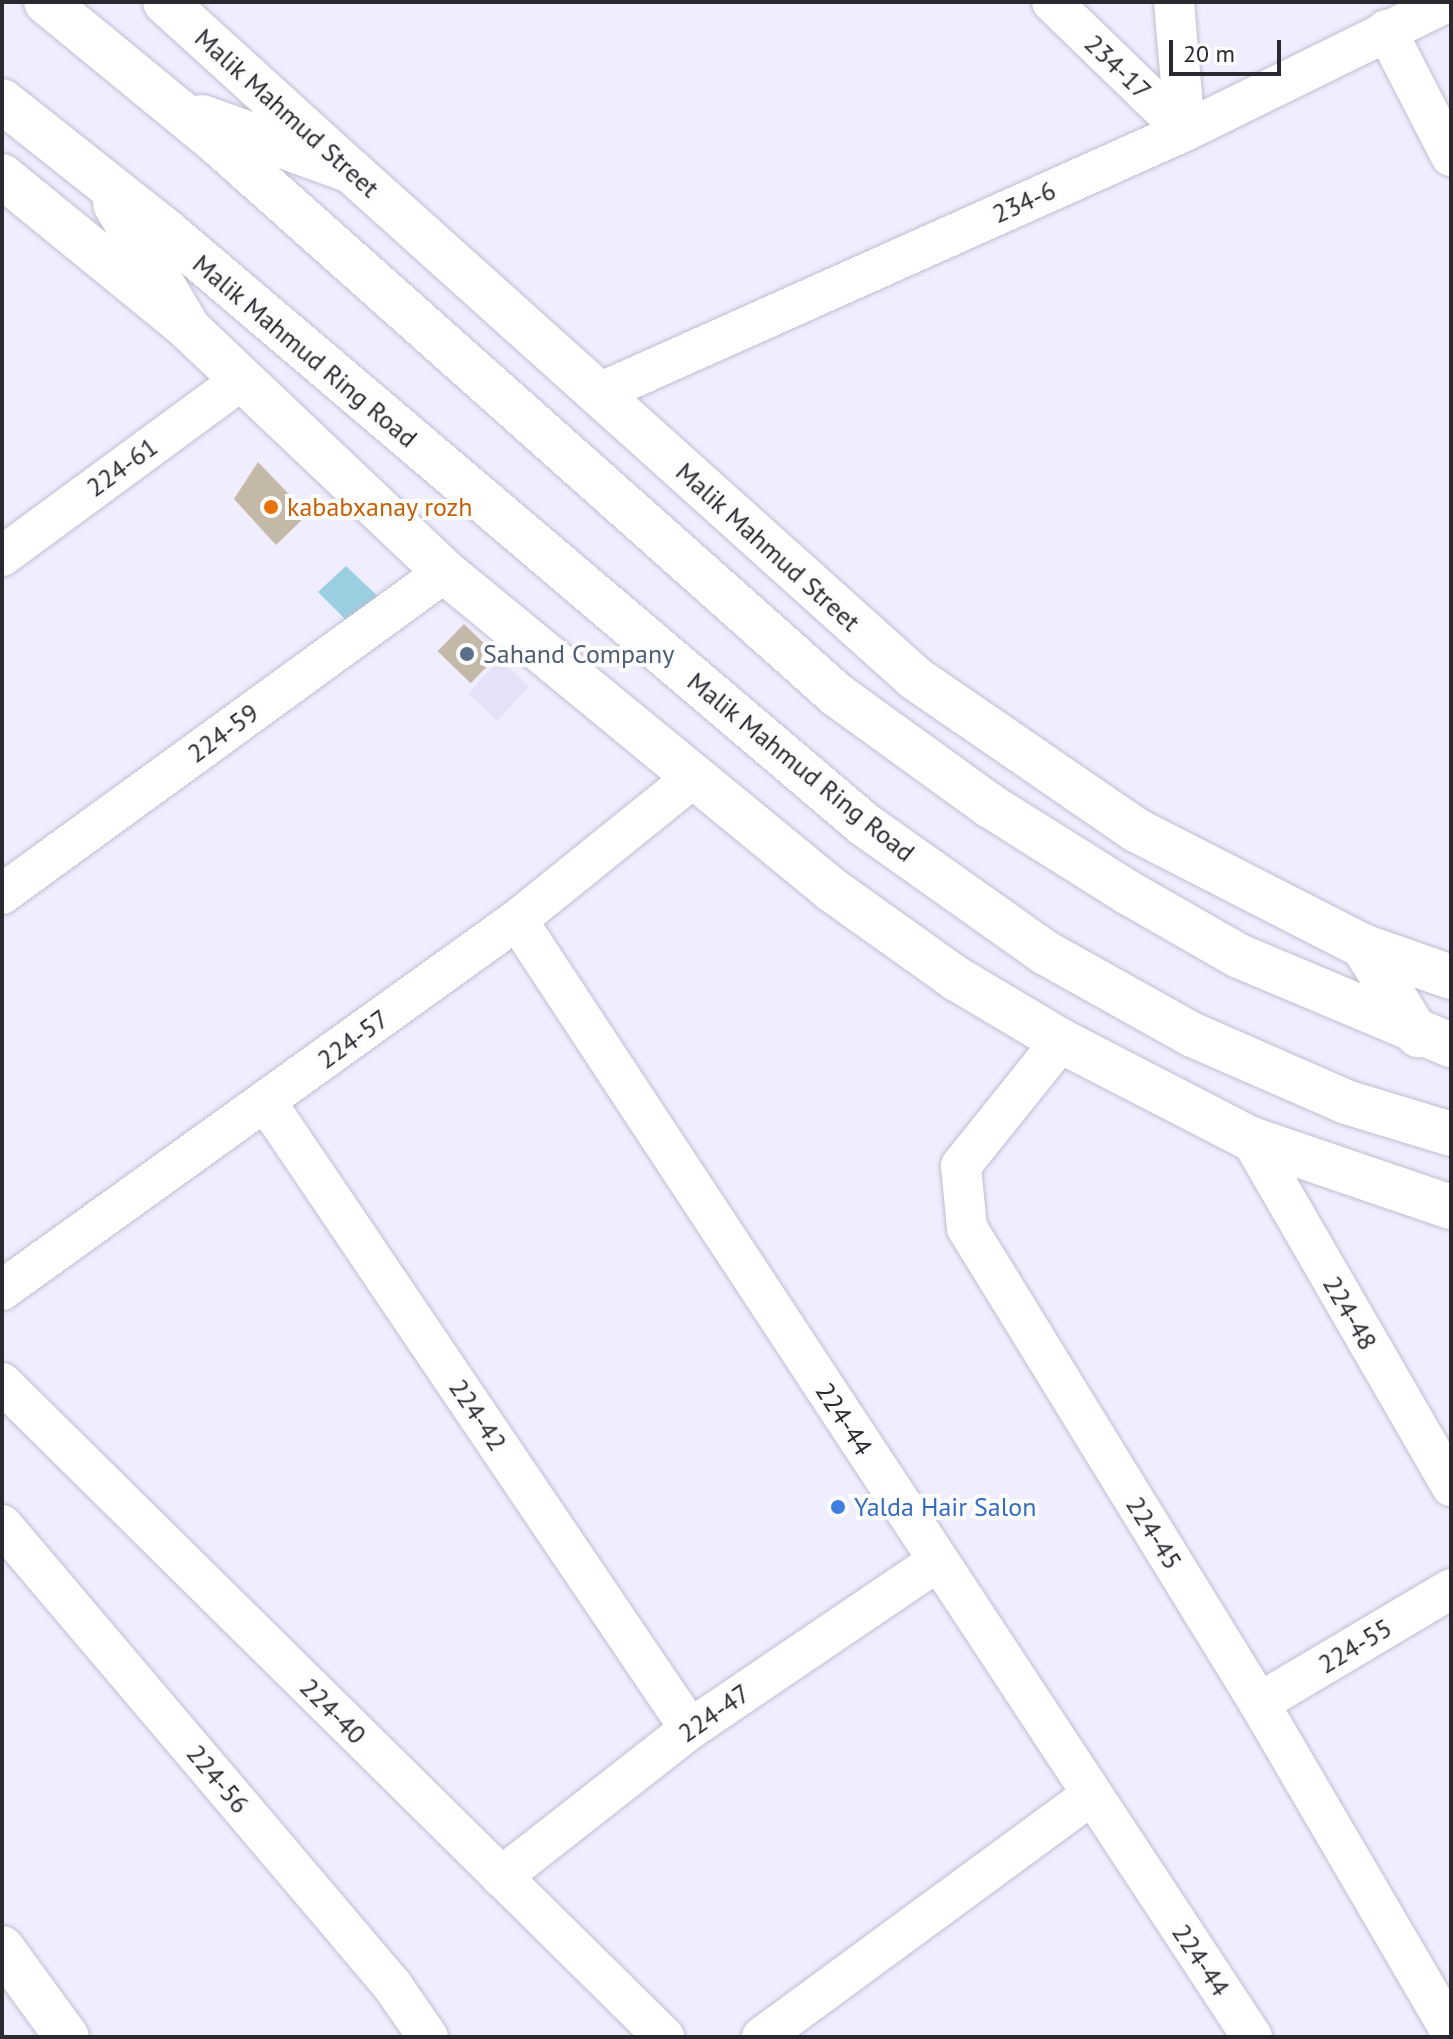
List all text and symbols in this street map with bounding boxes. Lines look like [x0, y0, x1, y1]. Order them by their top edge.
street label: Malik Mahmud Street [188, 22, 386, 204]
scale bar [1173, 24, 1285, 74]
street label: 234-17 [1078, 28, 1158, 106]
text: 20 m [1183, 38, 1235, 69]
street label: 234-6 [987, 174, 1061, 230]
street label: Malik Mahmud Ring Road [186, 248, 424, 454]
street label: 224-61 [80, 431, 164, 503]
street label: Malik Mahmud Street [669, 456, 867, 638]
place label: kababxanay rozh [287, 491, 473, 523]
marker: kababxanay rozh [262, 498, 280, 516]
place label: Sahand Company [483, 638, 674, 670]
marker: Sahand Company [458, 645, 476, 663]
street label: Malik Mahmud Ring Road [681, 666, 921, 868]
street label: 224-59 [181, 697, 265, 769]
street label: 224-57 [311, 1003, 395, 1075]
street label: 224-48 [1316, 1270, 1384, 1356]
street label: 224-42 [443, 1373, 513, 1457]
street label: 224-44 [809, 1377, 879, 1461]
place label: Yalda Hair Salon [854, 1491, 1037, 1523]
street label: 224-45 [1120, 1491, 1188, 1575]
marker: Yalda Hair Salon [829, 1498, 847, 1516]
street label: 224-55 [1313, 1612, 1397, 1680]
street label: 224-40 [294, 1672, 372, 1750]
street label: 224-47 [672, 1677, 756, 1749]
street label: 224-56 [180, 1738, 256, 1820]
street label: 224-44 [1166, 1918, 1236, 2002]

